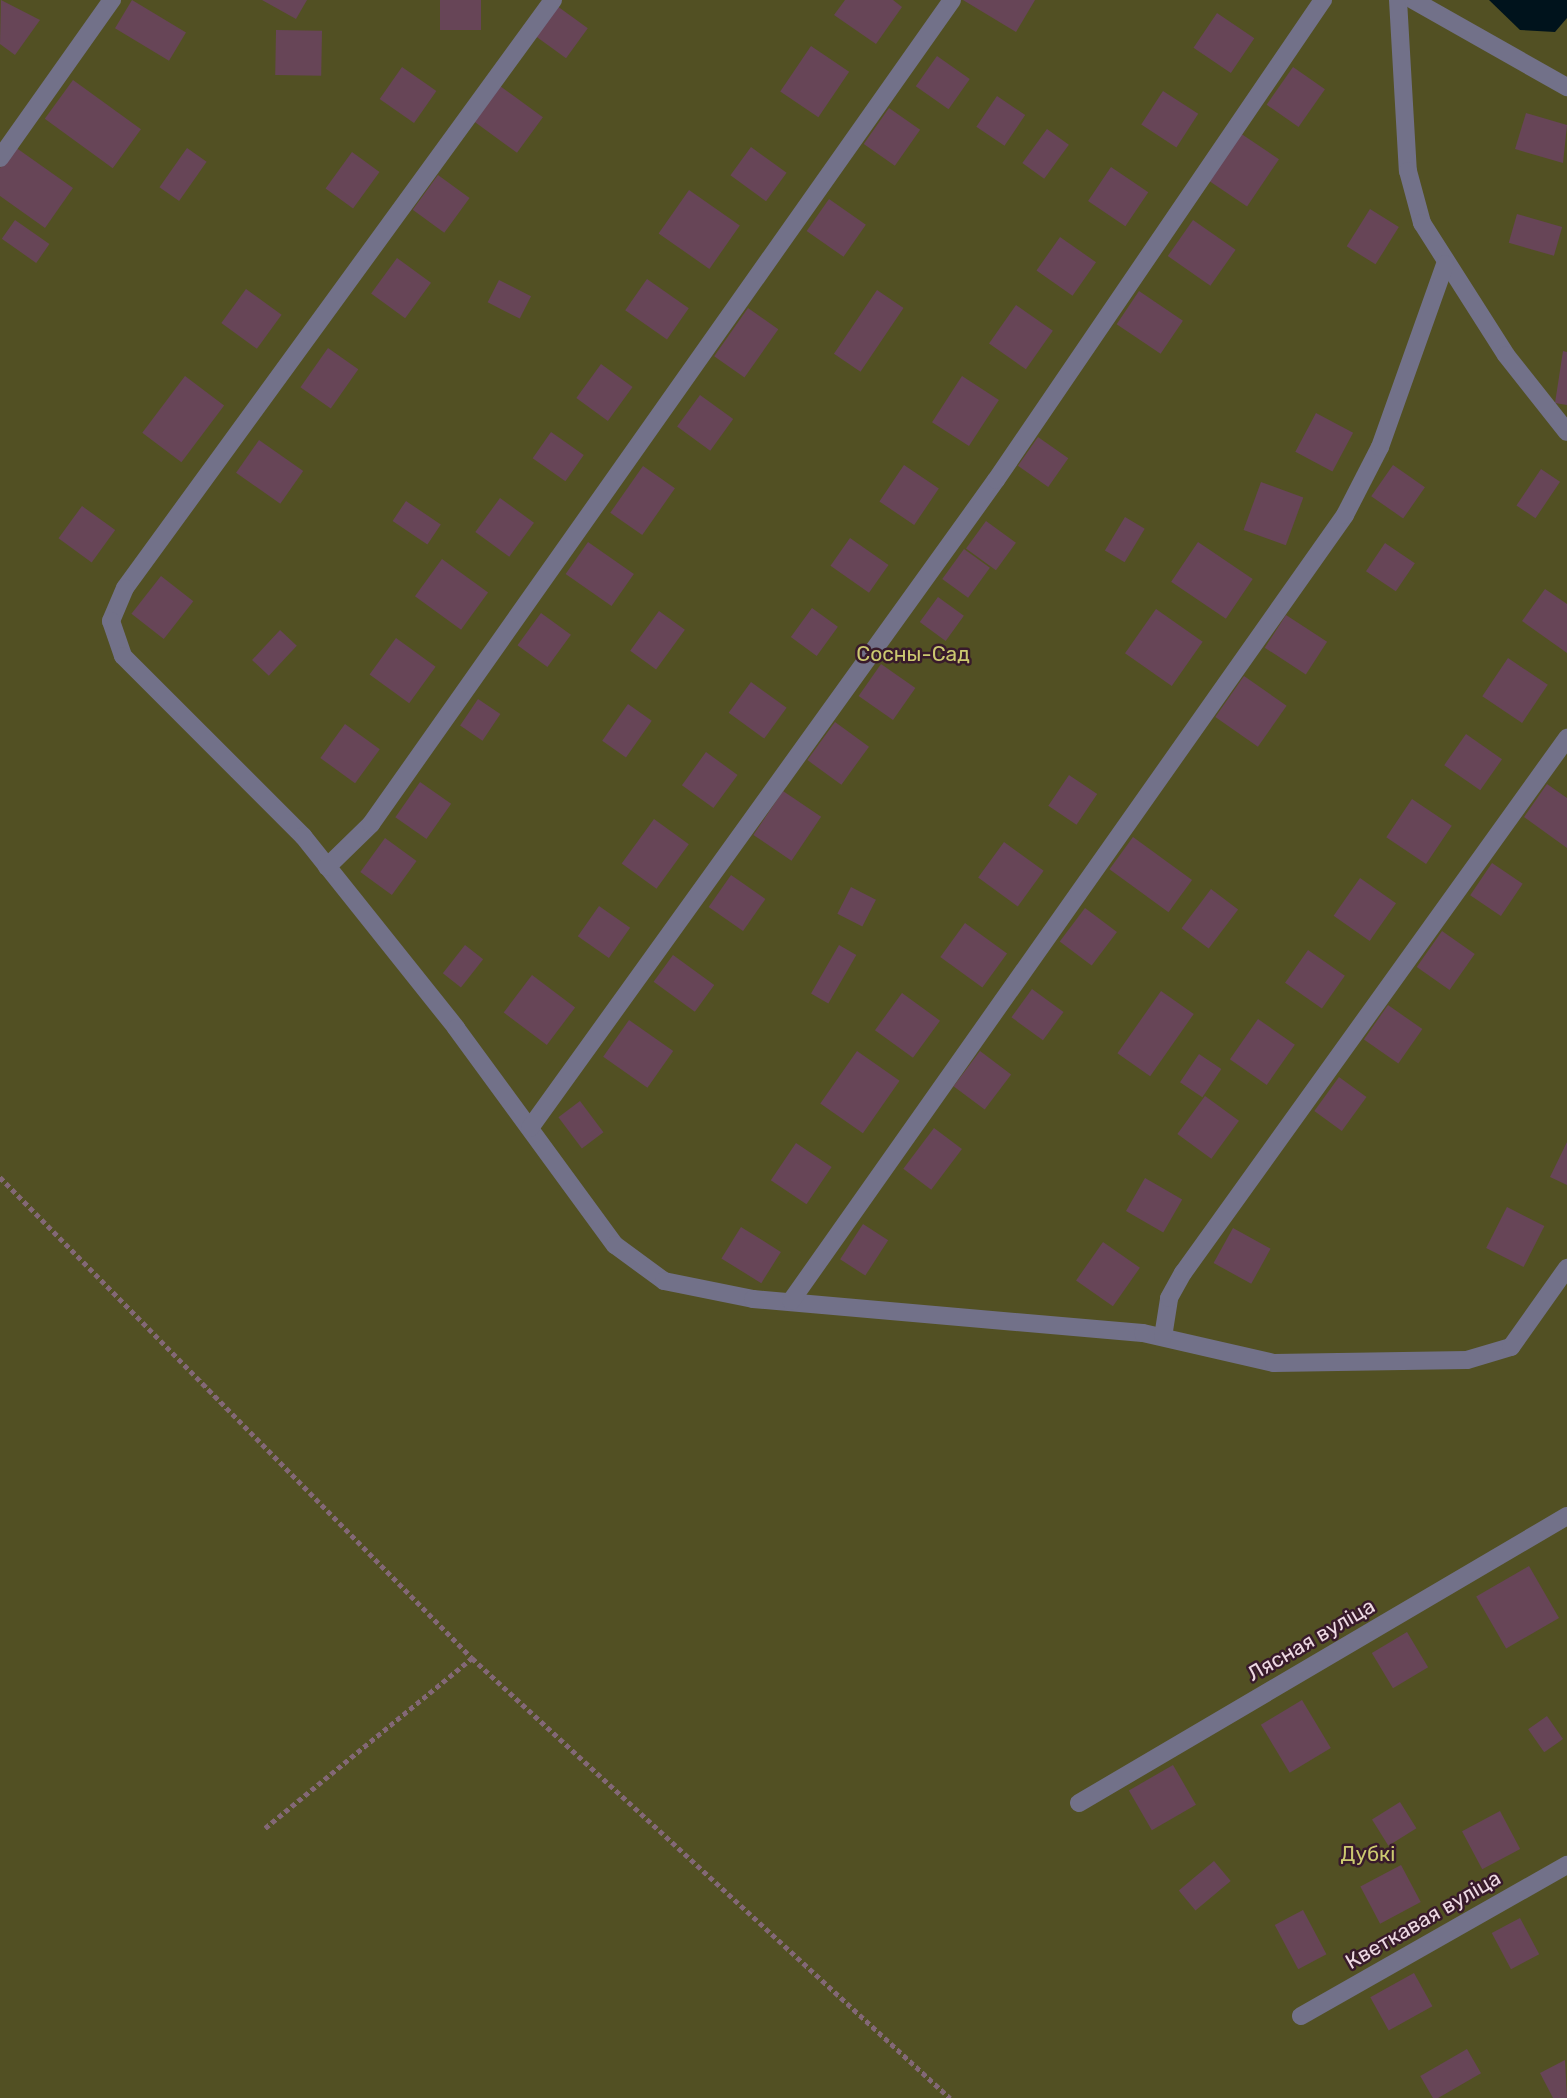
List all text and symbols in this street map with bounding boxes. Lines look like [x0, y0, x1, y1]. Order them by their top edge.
park label: Сосны-Сад [856, 641, 970, 667]
street label: Лясная вуліца [1243, 1593, 1379, 1687]
park label: Дубкі [1341, 1841, 1395, 1867]
street label: Кветкавая вуліца [1341, 1865, 1505, 1975]

